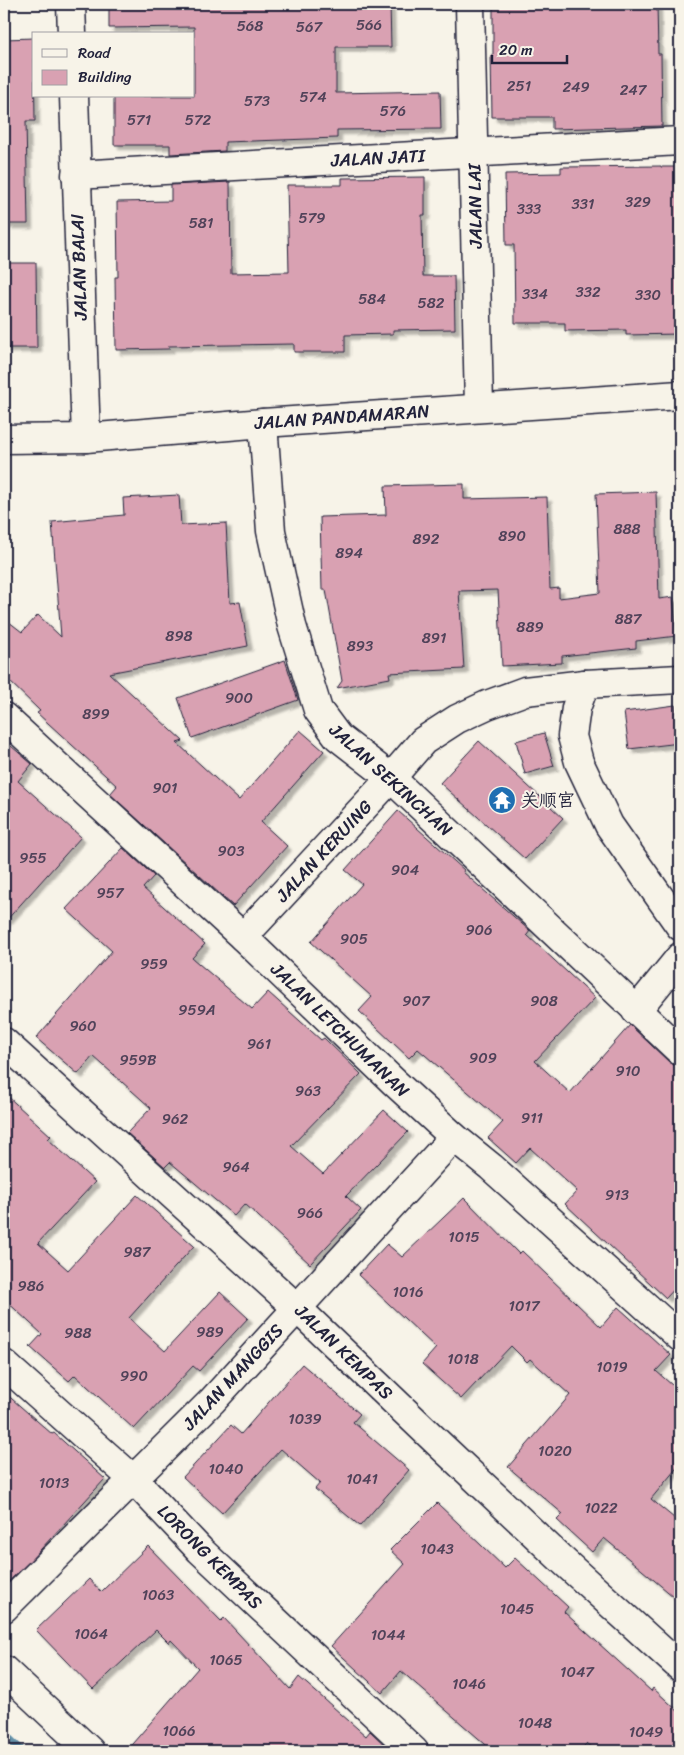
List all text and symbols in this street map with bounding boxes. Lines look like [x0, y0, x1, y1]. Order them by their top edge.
house number: 566 [356, 12, 382, 38]
house number: 568 [237, 13, 263, 39]
house number: 567 [296, 14, 324, 40]
legend [32, 32, 195, 98]
scale bar [492, 32, 566, 64]
text: 20 m [499, 37, 533, 63]
text: Road [78, 40, 111, 66]
text: Building [78, 64, 132, 90]
house number: 251 [507, 73, 531, 99]
house number: 249 [562, 74, 590, 100]
house number: 247 [620, 77, 648, 103]
house number: 574 [299, 84, 327, 110]
house number: 573 [244, 88, 270, 114]
house number: 576 [380, 98, 406, 124]
house number: 571 [127, 107, 151, 133]
house number: 572 [185, 107, 212, 133]
street label: JALAN JATI [329, 139, 428, 177]
street label: JALAN LAI [458, 161, 492, 250]
house number: 329 [625, 189, 651, 215]
house number: 331 [572, 191, 594, 217]
house number: 333 [517, 196, 541, 222]
house number: 579 [299, 205, 325, 231]
house number: 581 [189, 210, 213, 236]
street label: JALAN BALAI [61, 213, 97, 322]
house number: 332 [575, 279, 601, 305]
house number: 334 [522, 281, 548, 307]
house number: 330 [635, 282, 661, 308]
house number: 584 [358, 286, 386, 312]
house number: 582 [418, 290, 445, 316]
street label: JALAN PANDAMARAN [252, 395, 431, 439]
house number: 888 [613, 516, 641, 542]
house number: 890 [498, 523, 526, 549]
house number: 892 [413, 526, 440, 552]
house number: 894 [335, 540, 363, 566]
house number: 887 [615, 606, 643, 632]
house number: 889 [516, 614, 544, 640]
house number: 898 [165, 623, 193, 649]
house number: 891 [422, 625, 446, 651]
house number: 893 [347, 633, 373, 659]
house number: 900 [225, 685, 253, 711]
house number: 899 [82, 701, 110, 727]
street label: JALAN SEKINCHAN [321, 715, 461, 845]
house number: 901 [152, 775, 178, 801]
place label: 关顺宫 [521, 784, 575, 816]
temple icon: 关顺宫 [487, 785, 517, 815]
street label: JALAN KERUING [267, 792, 381, 910]
house number: 903 [218, 838, 244, 864]
house number: 955 [19, 845, 47, 871]
house number: 904 [391, 857, 419, 883]
house number: 957 [97, 880, 125, 906]
house number: 906 [465, 917, 493, 943]
house number: 905 [340, 926, 368, 952]
house number: 959 [140, 951, 168, 977]
street label: JALAN LETCHUMANAN [262, 954, 418, 1106]
house number: 907 [402, 988, 431, 1014]
house number: 908 [530, 988, 558, 1014]
house number: 959A [178, 997, 216, 1023]
house number: 960 [69, 1013, 97, 1039]
house number: 961 [247, 1031, 271, 1057]
house number: 909 [469, 1045, 497, 1071]
house number: 959B [119, 1047, 157, 1073]
house number: 910 [615, 1058, 641, 1084]
house number: 963 [295, 1078, 321, 1104]
house number: 911 [521, 1105, 543, 1131]
house number: 962 [162, 1106, 189, 1132]
house number: 964 [222, 1154, 250, 1180]
house number: 913 [605, 1182, 629, 1208]
house number: 966 [297, 1200, 323, 1226]
house number: 1015 [448, 1224, 480, 1250]
house number: 987 [124, 1239, 152, 1265]
house number: 986 [18, 1273, 44, 1299]
house number: 1016 [393, 1279, 423, 1305]
house number: 1017 [509, 1293, 541, 1319]
street label: JALAN KEMPAS [286, 1296, 401, 1408]
street label: JALAN MANGGIS [174, 1316, 292, 1439]
house number: 989 [196, 1319, 224, 1345]
house number: 988 [64, 1320, 92, 1346]
house number: 1018 [447, 1346, 479, 1372]
house number: 1019 [596, 1354, 628, 1380]
house number: 990 [120, 1363, 148, 1389]
house number: 1039 [288, 1406, 322, 1432]
house number: 1020 [538, 1438, 572, 1464]
house number: 1040 [209, 1456, 243, 1482]
house number: 1041 [346, 1466, 378, 1492]
house number: 1013 [39, 1470, 69, 1496]
house number: 1022 [584, 1495, 618, 1521]
street label: LORONG KEMPAS [150, 1497, 270, 1617]
house number: 1043 [420, 1536, 454, 1562]
house number: 1063 [142, 1582, 174, 1608]
house number: 1045 [500, 1596, 534, 1622]
house number: 1064 [74, 1621, 108, 1647]
house number: 1044 [371, 1622, 405, 1648]
house number: 1065 [209, 1647, 243, 1673]
house number: 1047 [560, 1659, 595, 1685]
house number: 1046 [452, 1671, 486, 1697]
house number: 1048 [518, 1710, 552, 1736]
house number: 1066 [163, 1718, 195, 1744]
house number: 1049 [629, 1719, 663, 1745]

